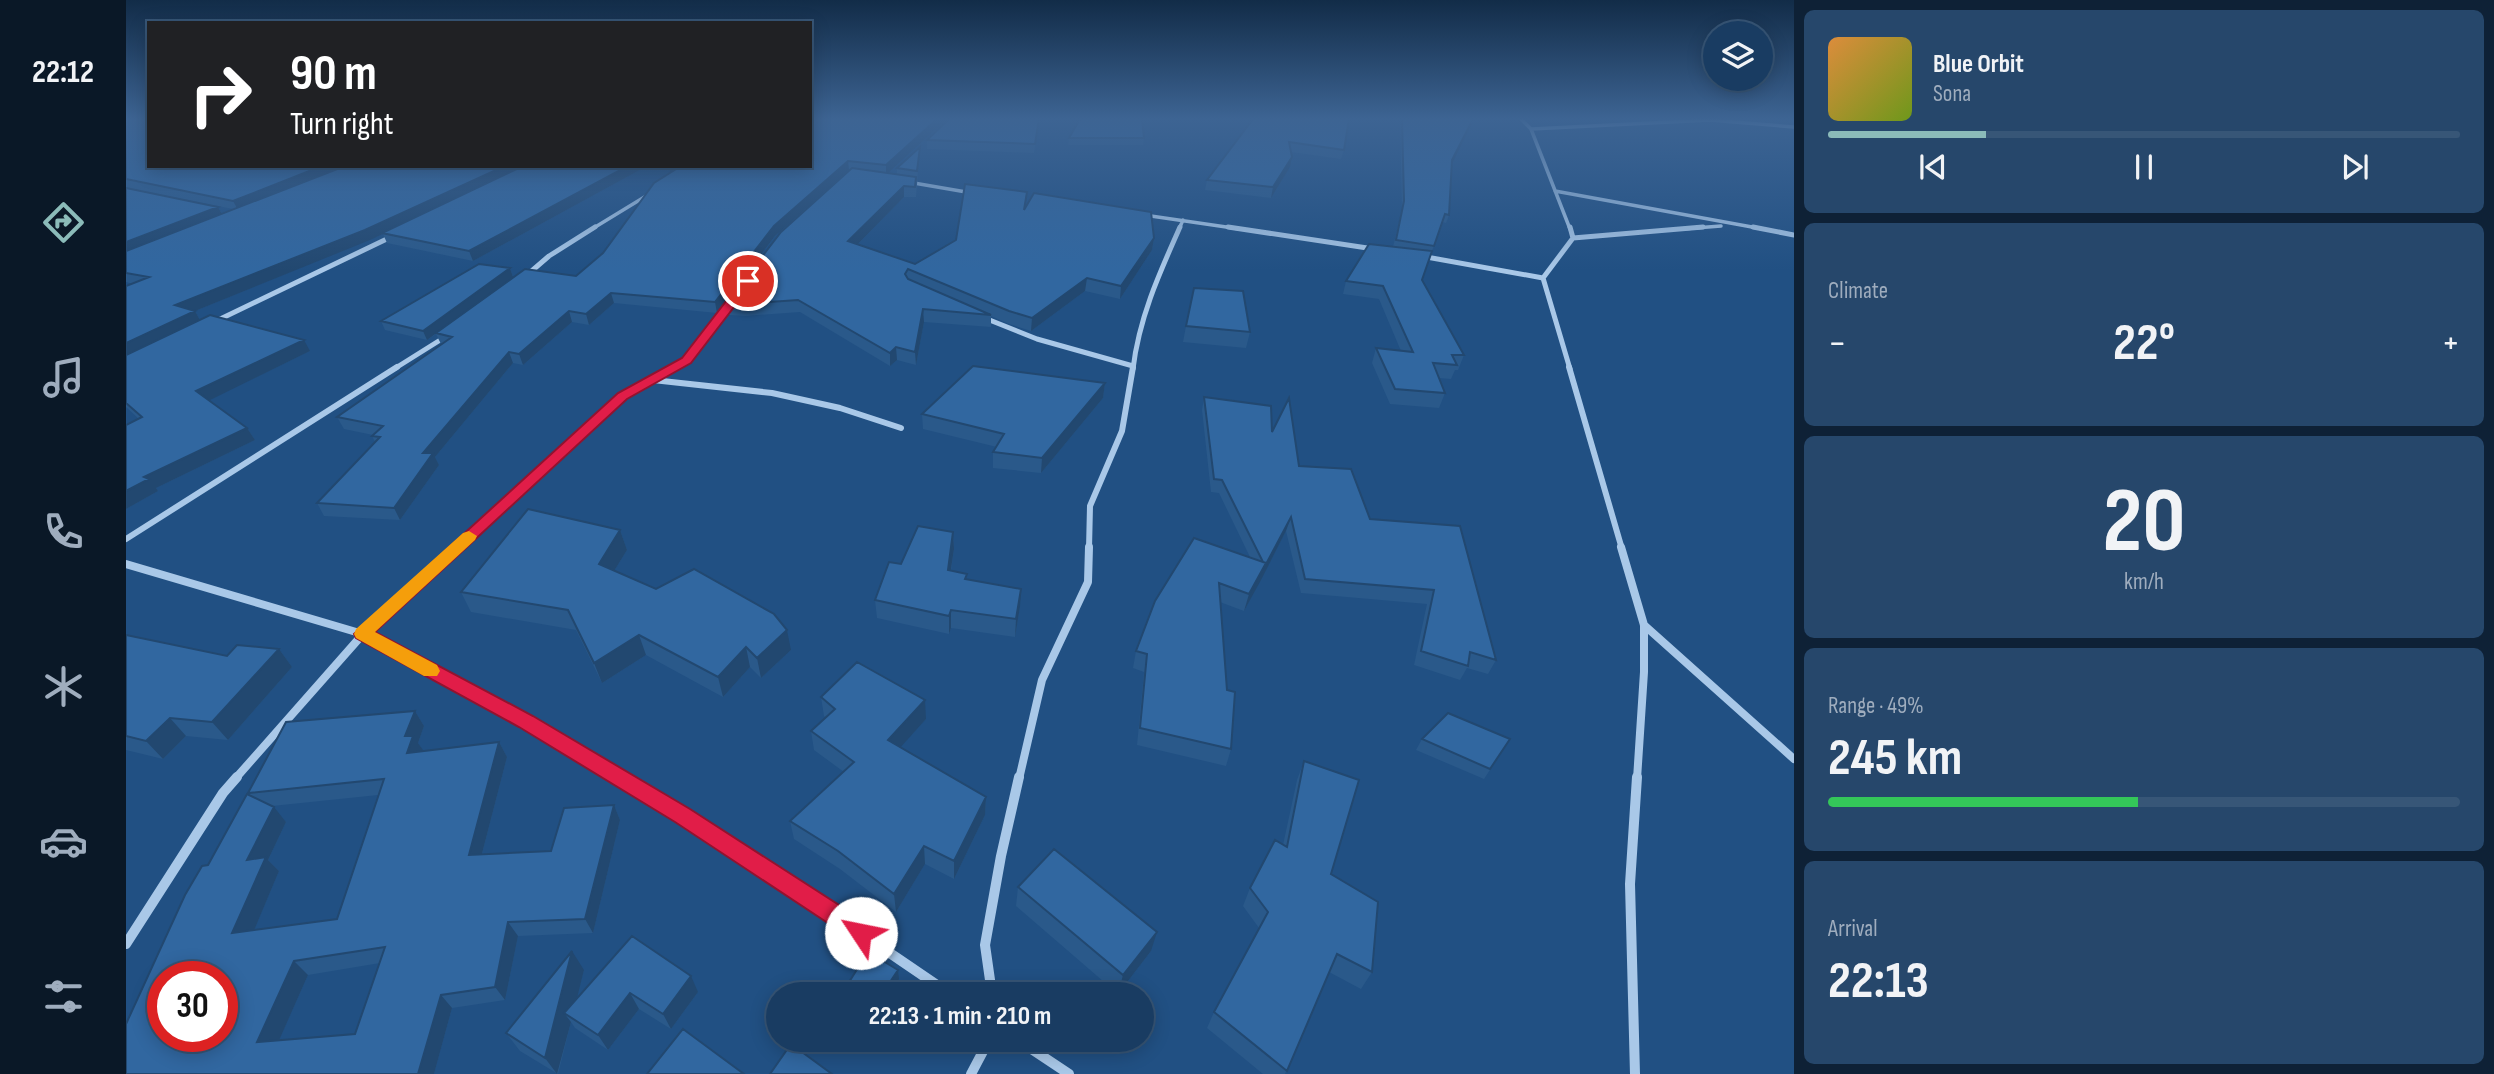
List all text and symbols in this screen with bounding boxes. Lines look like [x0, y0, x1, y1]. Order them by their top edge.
map controls [1703, 21, 1773, 91]
button: layers [1703, 21, 1773, 91]
text: 90 m [290, 45, 377, 104]
icon: right [175, 49, 266, 140]
text: Blue Orbit [1933, 49, 2024, 80]
text: 22:12 [32, 53, 94, 92]
text: Sona [1933, 80, 1971, 108]
text: Turn right [290, 105, 394, 144]
icon: previous [1914, 148, 1952, 186]
icon: pause [2125, 148, 2163, 186]
icon: next [2336, 148, 2374, 186]
icon: directions [39, 198, 88, 247]
pin [718, 251, 778, 311]
icon: arrive [729, 262, 767, 300]
text: Climate [1828, 277, 1888, 305]
text: 22° [2113, 312, 2175, 375]
text: − [1828, 321, 1847, 366]
text: + [2441, 321, 2460, 366]
icon: music [39, 353, 88, 402]
text: 20 [2102, 468, 2186, 577]
icon: phone [39, 507, 88, 556]
text: km/h [2124, 568, 2164, 596]
icon: climate [39, 662, 88, 711]
text: Range · 49% [1828, 692, 1924, 720]
text: 245 km [1828, 727, 1962, 790]
icon: car [39, 817, 88, 866]
position arrow [824, 896, 898, 970]
text: Arrival [1828, 915, 1877, 943]
text: 22:13 [1828, 950, 1929, 1013]
speed limit sign: 30 [147, 961, 238, 1052]
icon: filters [39, 972, 88, 1021]
text: 22:13 · 1 min · 210 m [869, 1001, 1051, 1032]

